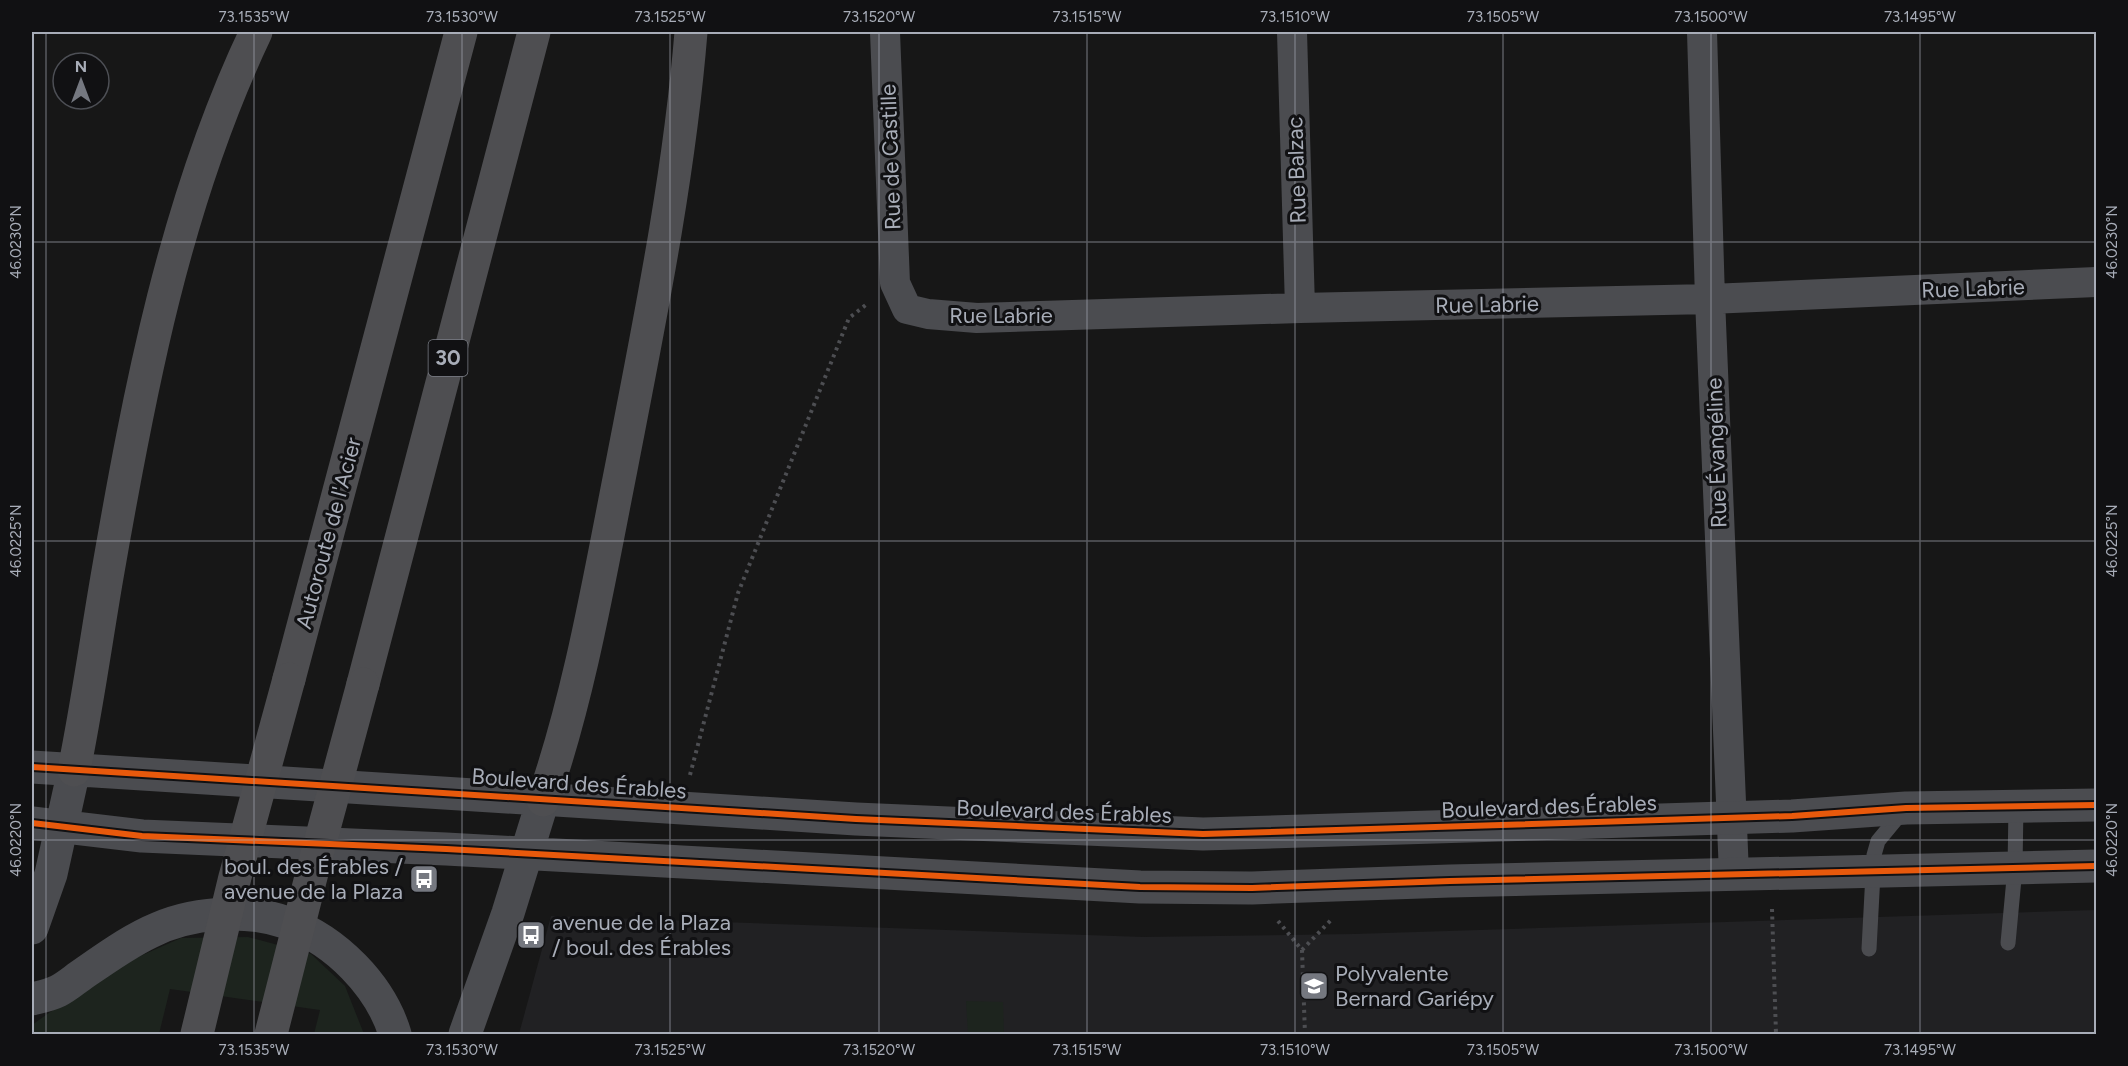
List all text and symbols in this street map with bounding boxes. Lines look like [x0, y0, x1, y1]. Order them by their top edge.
text: 73.1535°W [219, 8, 290, 26]
text: 73.1530°W [426, 8, 499, 26]
text: 73.1525°W [634, 8, 706, 26]
text: 73.1520°W [843, 8, 916, 26]
text: 73.1515°W [1053, 8, 1122, 26]
text: 73.1510°W [1260, 8, 1331, 26]
text: 73.1505°W [1467, 8, 1540, 26]
text: 73.1500°W [1674, 8, 1748, 26]
text: 73.1495°W [1884, 8, 1957, 26]
north arrow [51, 51, 111, 111]
text: N [75, 57, 87, 76]
street label: Rue de Castille [874, 83, 907, 231]
street label: Rue Balzac [1281, 116, 1312, 224]
text: 46.0230°N [7, 205, 25, 279]
text: 46.0230°N [2103, 205, 2121, 279]
street label: Rue Labrie [1921, 273, 2025, 304]
street label: Rue Labrie [1435, 290, 1539, 319]
street label: Rue Labrie [949, 302, 1053, 329]
road number: 30 [428, 340, 468, 376]
street label: Rue Évangéline [1700, 377, 1733, 529]
street label: Autoroute de l'Acier [290, 434, 367, 632]
text: 46.0225°N [7, 504, 25, 578]
text: 46.0225°N [2103, 504, 2121, 578]
street label: Boulevard des Érables [471, 763, 687, 804]
street label: Boulevard des Érables [1441, 789, 1657, 824]
street label: Boulevard des Érables [956, 794, 1172, 829]
text: 46.0220°N [7, 803, 25, 877]
text: 46.0220°N [2103, 803, 2121, 877]
place label: boul. des Érables / avenue de la Plaza [224, 853, 403, 905]
bus stop icon: boul. des Érables / avenue de la Plaza [408, 863, 440, 895]
place label: avenue de la Plaza / boul. des Érables [552, 909, 731, 961]
bus stop icon: avenue de la Plaza / boul. des Érables [515, 919, 547, 951]
place label: Polyvalente Bernard Gariépy [1335, 960, 1494, 1012]
school or university icon: Polyvalente Bernard Gariépy [1298, 970, 1330, 1002]
text: 73.1535°W [219, 1041, 290, 1059]
text: 73.1530°W [426, 1041, 499, 1059]
text: 73.1525°W [634, 1041, 706, 1059]
text: 73.1520°W [843, 1041, 916, 1059]
text: 73.1515°W [1053, 1041, 1122, 1059]
text: 73.1510°W [1260, 1041, 1331, 1059]
text: 73.1505°W [1467, 1041, 1540, 1059]
text: 73.1500°W [1674, 1041, 1748, 1059]
text: 73.1495°W [1884, 1041, 1957, 1059]

